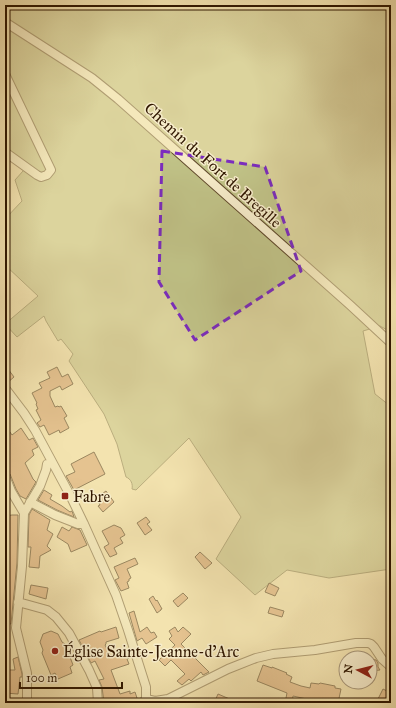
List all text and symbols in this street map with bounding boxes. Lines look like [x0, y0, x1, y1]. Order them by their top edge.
street label: Chemin du Fort de Bregille [140, 98, 286, 233]
place label: Fabre [73, 487, 110, 506]
marker: Fabre [60, 491, 70, 501]
place label: Église Sainte-Jeanne-d'Arc [63, 640, 240, 662]
marker: Église Sainte-Jeanne-d'Arc [50, 646, 60, 656]
north arrow [338, 650, 378, 690]
text: N [342, 663, 356, 674]
scale bar [20, 664, 122, 690]
text: 100 m [26, 671, 57, 685]

